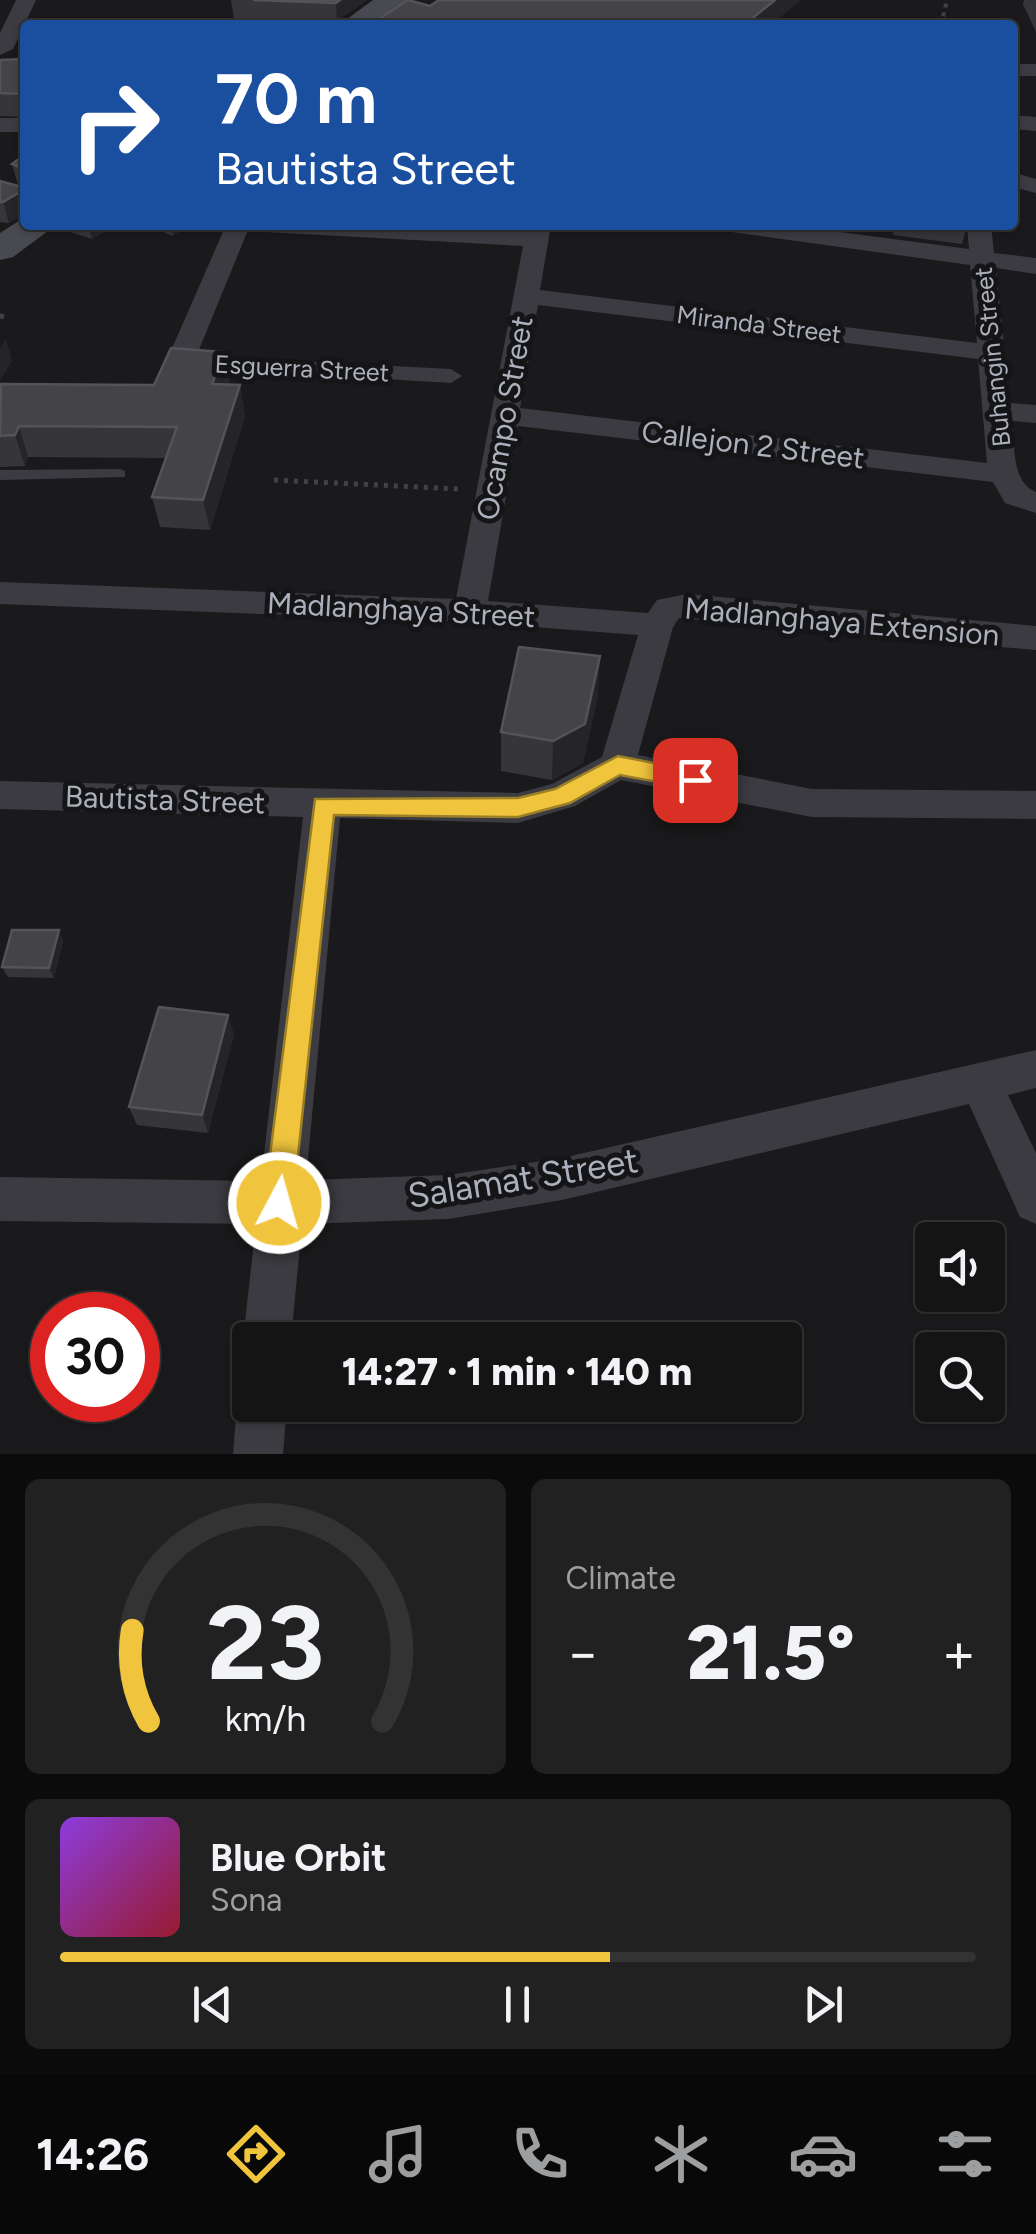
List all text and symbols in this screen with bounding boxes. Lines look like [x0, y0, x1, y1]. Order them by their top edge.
text: 70 m [215, 56, 377, 141]
icon: right [50, 60, 180, 190]
text: Bautista Street [215, 141, 516, 195]
street label: Buhangin Street [968, 266, 1016, 448]
street label: Miranda Street [675, 299, 843, 349]
street label: Ocampo Street [468, 313, 541, 523]
street label: Esguerra Street [214, 348, 390, 388]
street label: Callejon 2 Street [639, 412, 867, 477]
street label: Madlanghaya Street [266, 584, 536, 635]
street label: Madlanghaya Extension [683, 589, 1001, 654]
pin [653, 738, 738, 823]
icon: arrive [668, 753, 723, 808]
street label: Bautista Street [64, 778, 266, 821]
street label: Salamat Street [405, 1139, 641, 1217]
position arrow [227, 1151, 331, 1255]
map controls [915, 1222, 1005, 1422]
button: sound [915, 1222, 1005, 1312]
speed limit sign: 30 [30, 1292, 160, 1422]
button: search [915, 1332, 1005, 1422]
text: 14:27 · 1 min · 140 m [342, 1349, 692, 1395]
text: Climate [566, 1559, 676, 1597]
text: 23 [206, 1580, 324, 1705]
text: 21.5° [686, 1608, 855, 1698]
text: − [566, 1620, 600, 1686]
text: + [942, 1620, 976, 1686]
text: km/h [224, 1697, 306, 1740]
text: Blue Orbit [210, 1835, 386, 1881]
text: Sona [210, 1881, 282, 1919]
icon: previous [185, 1977, 240, 2032]
icon: pause [490, 1977, 545, 2032]
icon: next [796, 1977, 851, 2032]
icon: directions [221, 2119, 291, 2189]
icon: music [363, 2119, 433, 2189]
icon: phone [505, 2119, 575, 2189]
icon: climate [646, 2119, 716, 2189]
icon: car [788, 2119, 858, 2189]
icon: filters [930, 2119, 1000, 2189]
text: 14:26 [36, 2127, 149, 2181]

